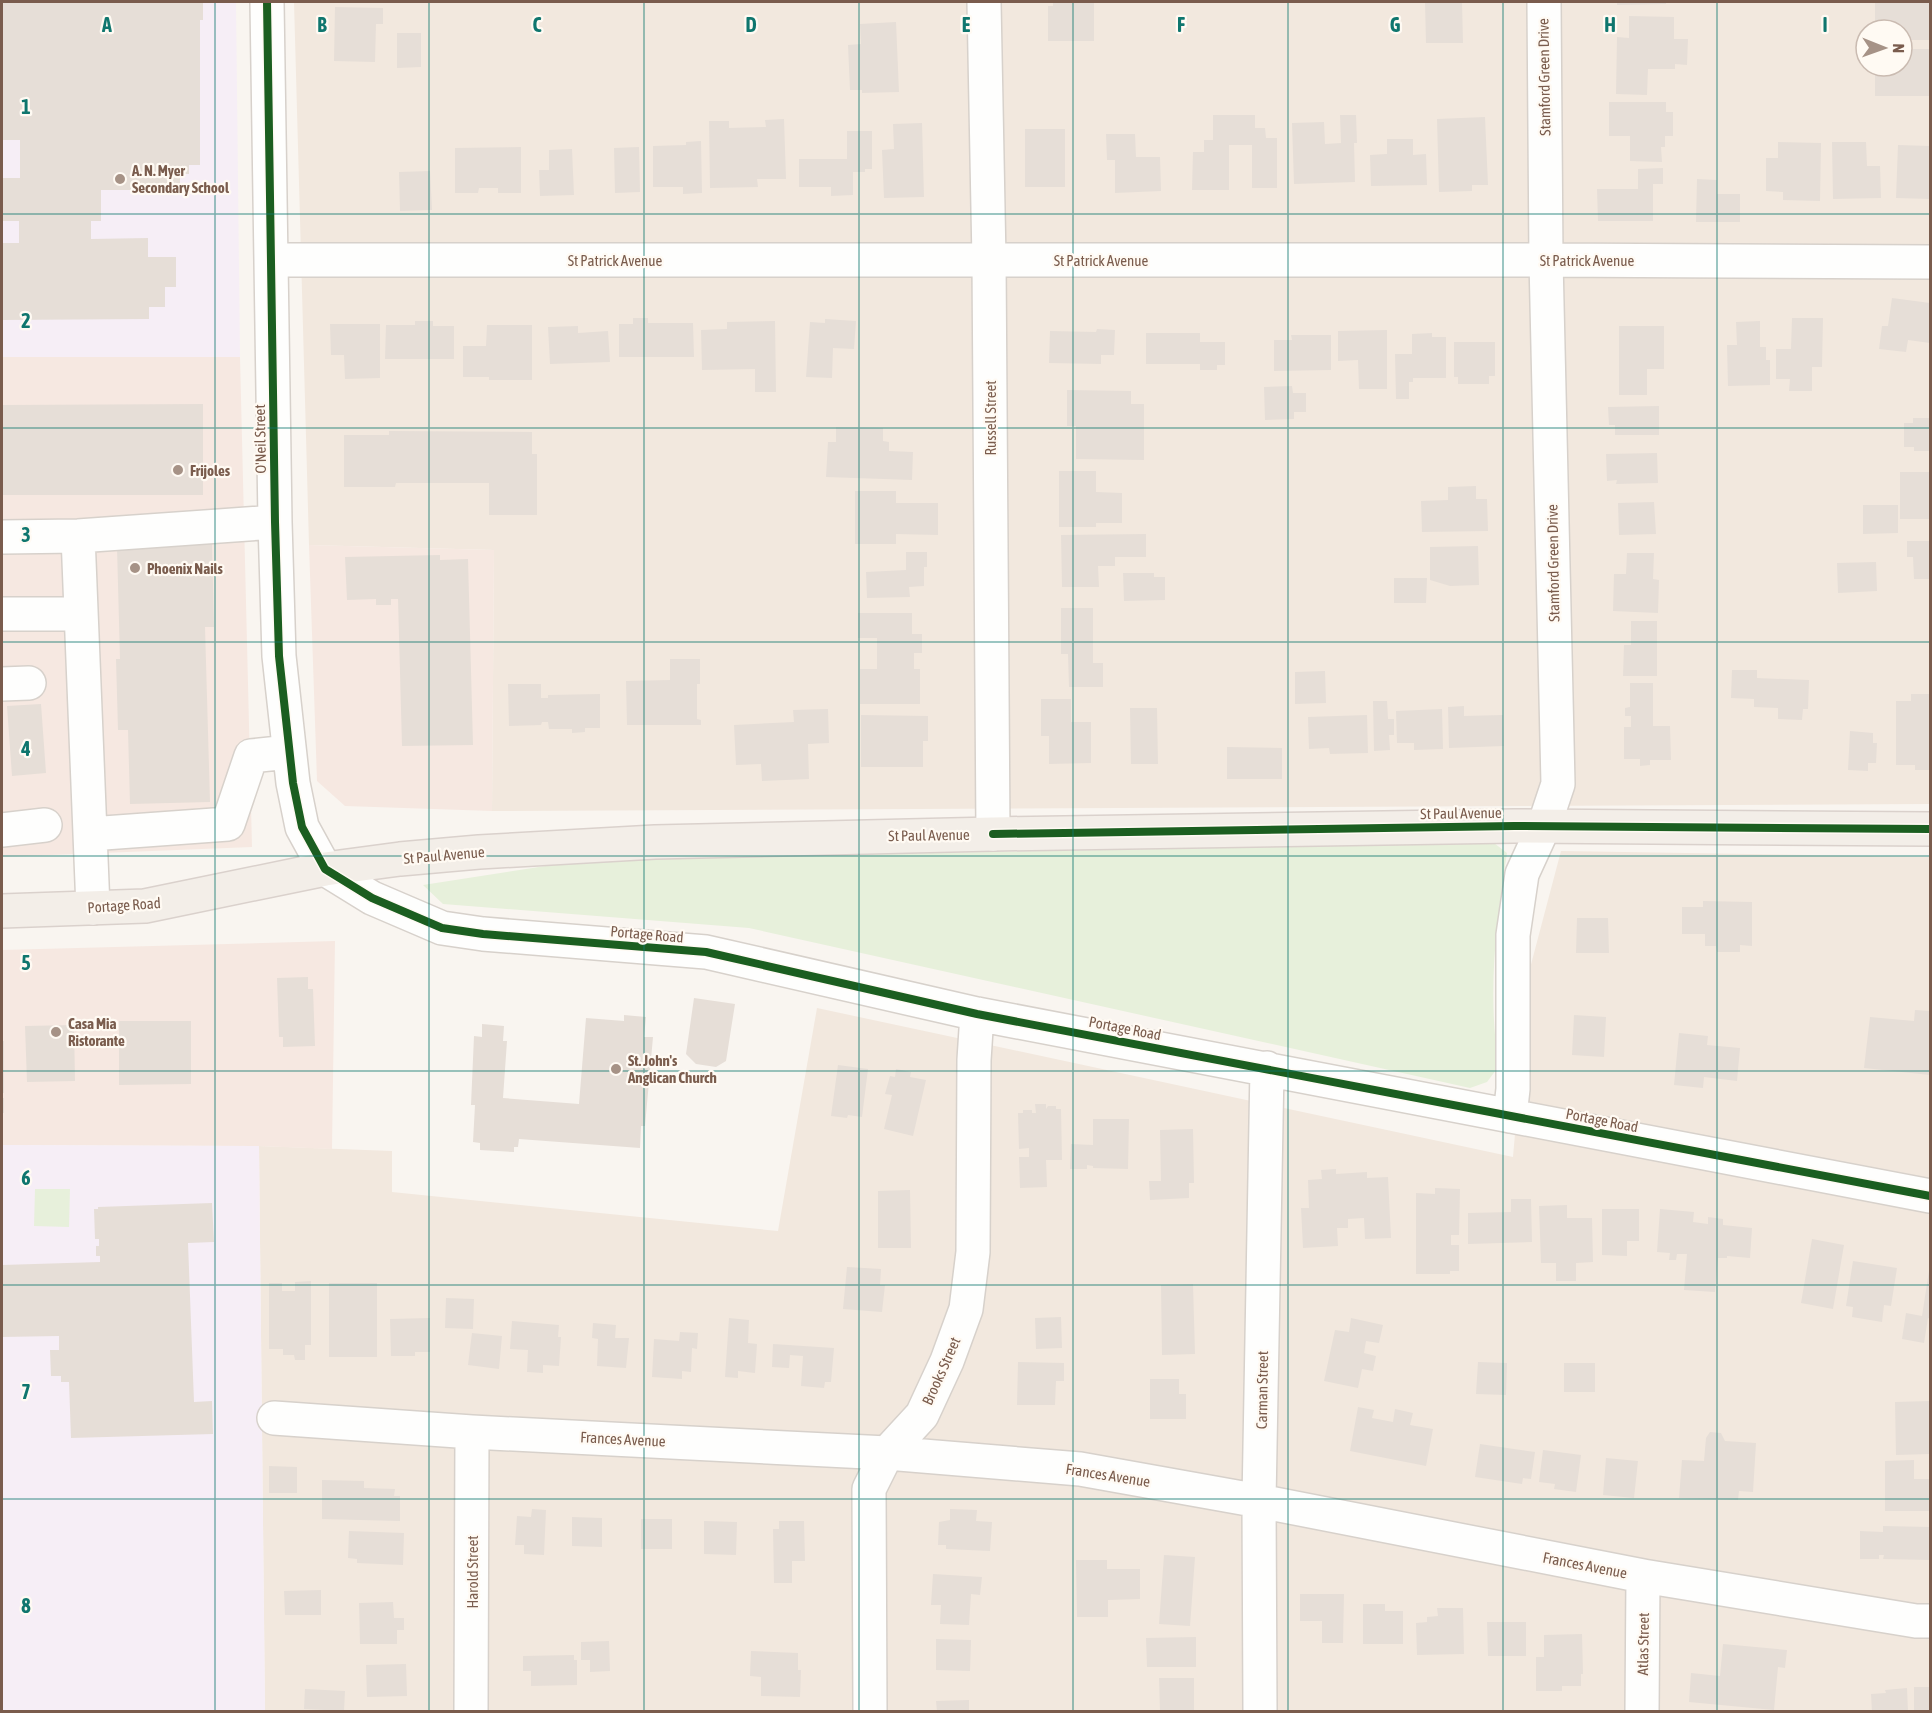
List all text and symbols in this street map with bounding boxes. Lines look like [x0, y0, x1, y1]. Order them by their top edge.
text: A [101, 13, 112, 36]
text: B [317, 13, 327, 36]
text: C [533, 13, 542, 36]
text: D [745, 13, 757, 36]
text: E [962, 13, 971, 36]
text: F [1177, 13, 1185, 36]
text: G [1390, 13, 1401, 36]
text: H [1604, 13, 1616, 36]
text: I [1822, 13, 1828, 36]
street label: Stamford Green Drive [1534, 18, 1554, 136]
north arrow [1854, 18, 1914, 78]
text: N [1890, 43, 1908, 53]
text: 1 [21, 95, 31, 118]
place label: A. N. Myer Secondary School [131, 162, 230, 196]
marker: A. N. Myer Secondary School [113, 172, 127, 186]
street label: St Patrick Avenue [568, 252, 662, 269]
street label: St Patrick Avenue [1054, 252, 1148, 269]
street label: St Patrick Avenue [1540, 252, 1634, 269]
text: 2 [21, 309, 31, 332]
street label: Russell Street [982, 380, 999, 456]
street label: O'Neil Street [251, 404, 269, 474]
place label: Frijoles [190, 462, 231, 479]
marker: Frijoles [171, 463, 185, 477]
street label: Stamford Green Drive [1543, 504, 1563, 622]
text: 3 [21, 523, 31, 546]
place label: Phoenix Nails [147, 560, 224, 577]
marker: Phoenix Nails [128, 561, 142, 575]
text: 4 [20, 737, 31, 760]
street label: St Paul Avenue [1420, 804, 1502, 822]
street label: St Paul Avenue [888, 826, 970, 844]
street label: St Paul Avenue [403, 843, 486, 867]
street label: Portage Road [87, 894, 161, 916]
street label: Portage Road [610, 922, 684, 946]
text: 5 [21, 951, 31, 974]
street label: Portage Road [1087, 1013, 1163, 1043]
place label: Casa Mia Ristorante [68, 1015, 125, 1049]
marker: Casa Mia Ristorante [49, 1025, 63, 1039]
place label: St. John's Anglican Church [627, 1052, 717, 1086]
marker: St. John's Anglican Church [609, 1062, 623, 1076]
street label: Portage Road [1564, 1105, 1640, 1135]
text: 6 [21, 1166, 31, 1189]
street label: Brooks Street [918, 1334, 964, 1408]
street label: Carman Street [1253, 1351, 1271, 1429]
text: 7 [21, 1380, 31, 1403]
street label: Frances Avenue [580, 1428, 666, 1450]
street label: Frances Avenue [1065, 1460, 1152, 1490]
street label: Harold Street [464, 1535, 481, 1609]
street label: Frances Avenue [1541, 1549, 1629, 1582]
text: 8 [21, 1594, 31, 1617]
street label: Atlas Street [1634, 1612, 1652, 1676]

